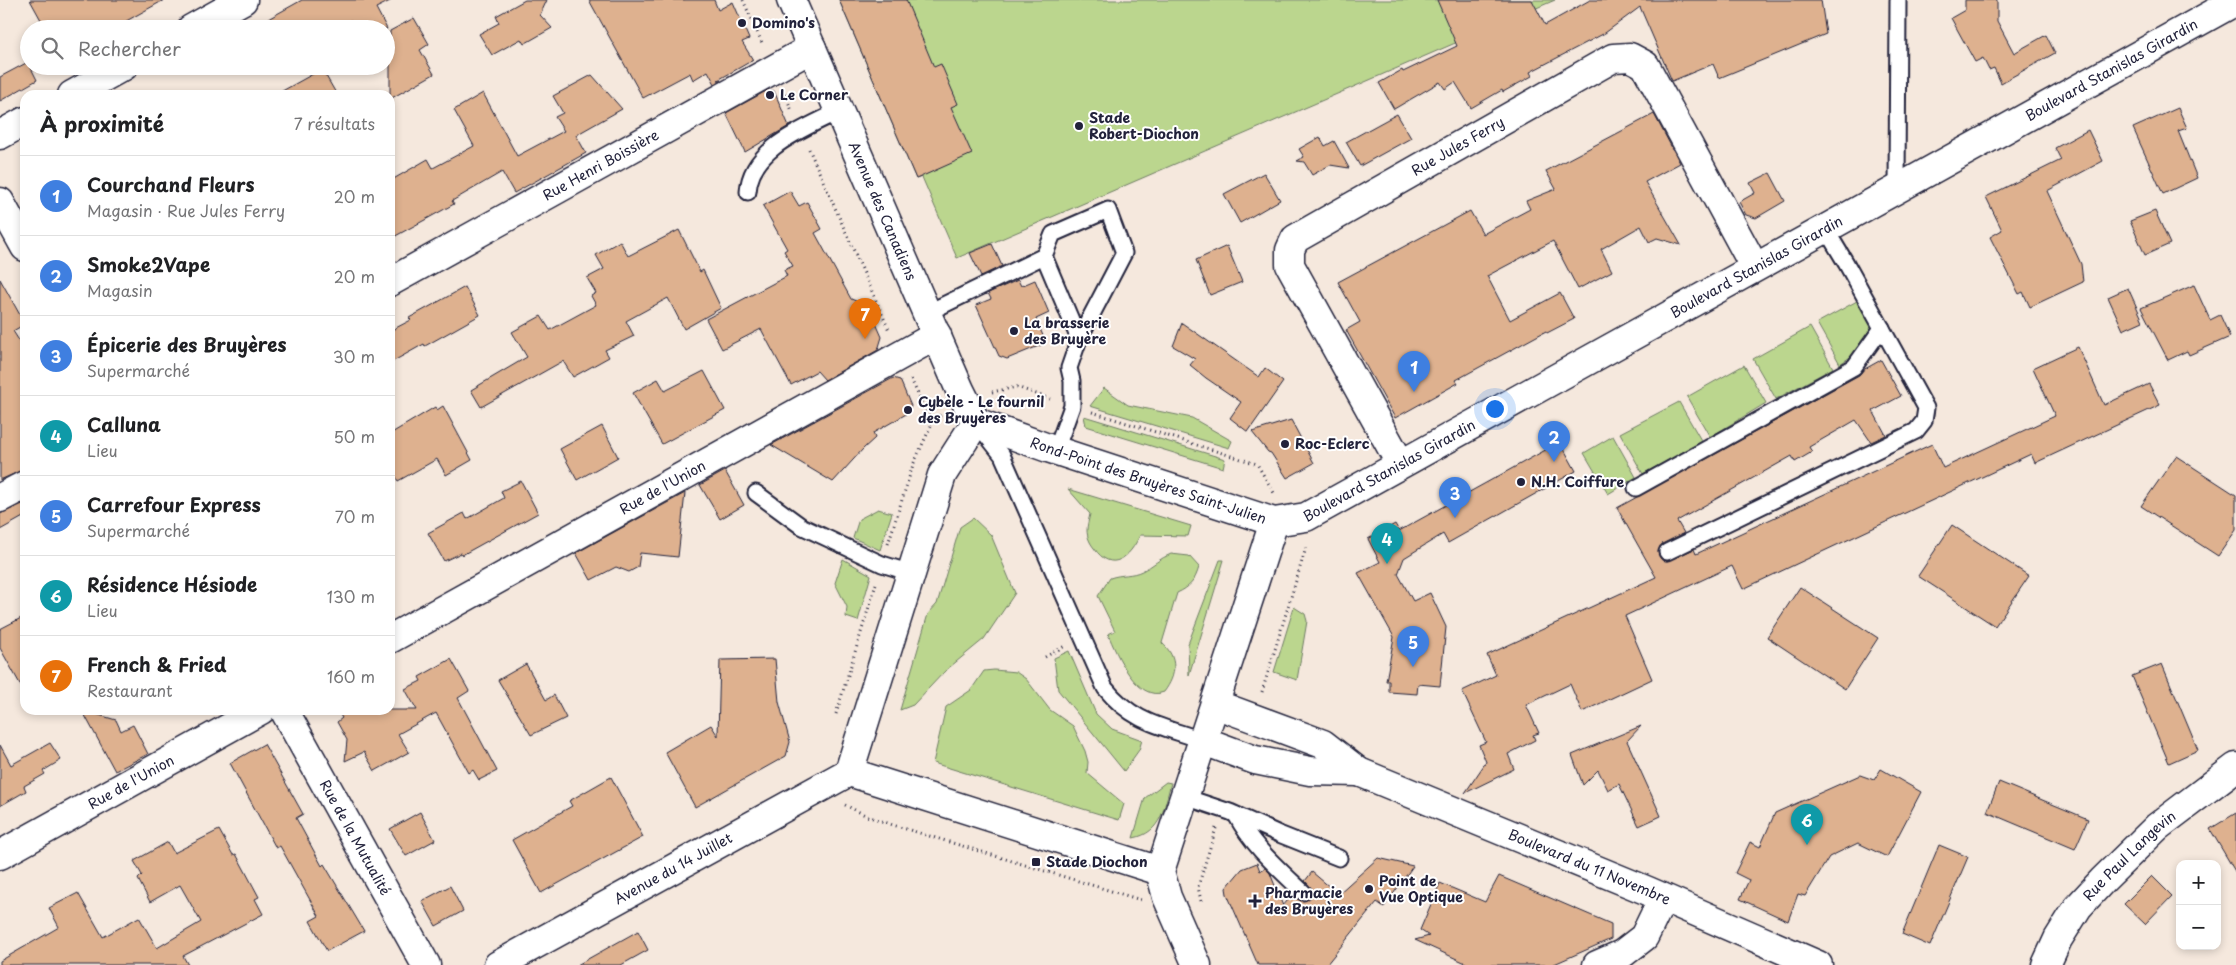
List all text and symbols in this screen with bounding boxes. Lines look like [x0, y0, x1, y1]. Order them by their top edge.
place label: Domino's [752, 12, 815, 33]
street label: Boulevard Stanislas Girardin [2021, 13, 2201, 126]
marker: Domino's [736, 17, 748, 29]
search box [20, 20, 395, 75]
icon: search [38, 34, 66, 62]
text: Rechercher [78, 34, 181, 62]
place label: Le Corner [780, 84, 849, 105]
marker: Le Corner [764, 89, 776, 101]
text: À proximité [40, 107, 164, 139]
place label: Stade Robert-Diochon [1089, 107, 1199, 144]
text: 7 résultats [294, 111, 375, 135]
street label: Rue Jules Ferry [1407, 111, 1508, 181]
marker: Stade Robert-Diochon [1073, 120, 1085, 132]
street label: Rue Henri Boissière [539, 124, 663, 205]
street label: Avenue des Canadiens [844, 138, 922, 284]
text: Courchand Fleurs [87, 170, 255, 198]
text: 1 [52, 184, 60, 208]
text: 20 m [334, 184, 375, 208]
text: Magasin · Rue Jules Ferry [87, 198, 285, 222]
street label: Boulevard Stanislas Girardin [1666, 210, 1846, 323]
text: Smoke2Vape [87, 250, 210, 278]
text: 2 [50, 264, 62, 288]
text: 20 m [334, 264, 375, 288]
text: Magasin [87, 278, 153, 302]
pin: 7 [849, 298, 881, 339]
place label: La brasserie des Bruyère [1024, 312, 1110, 349]
marker: La brasserie des Bruyère [1008, 325, 1020, 337]
text: Épicerie des Bruyères [87, 330, 287, 358]
text: 3 [51, 344, 61, 368]
text: 30 m [333, 344, 375, 368]
pin: 1 [1398, 351, 1430, 392]
text: Supermarché [87, 358, 190, 382]
place label: Cybèle - Le fournil des Bruyères [918, 391, 1044, 428]
your location [1482, 396, 1508, 422]
marker: Cybèle - Le fournil des Bruyères [902, 404, 914, 416]
text: Calluna [87, 410, 161, 438]
street label: Boulevard Stanislas Girardin [1299, 414, 1479, 527]
pin: 2 [1538, 421, 1570, 462]
text: 4 [51, 424, 61, 448]
text: 50 m [334, 424, 375, 448]
street label: Rond-Point des Bruyères Saint-Julien [1027, 431, 1269, 529]
place label: Roc-Eclerc [1295, 433, 1370, 454]
text: Lieu [87, 438, 118, 462]
marker: Roc-Eclerc [1279, 438, 1291, 450]
street label: Rue de l'Union [616, 455, 709, 519]
place label: N.H. Coiffure [1531, 471, 1625, 492]
marker: N.H. Coiffure [1515, 476, 1527, 488]
pin: 3 [1439, 477, 1471, 518]
text: Carrefour Express [87, 490, 261, 518]
text: 5 [51, 504, 61, 528]
text: 70 m [335, 504, 375, 528]
text: Supermarché [87, 518, 190, 542]
pin: 4 [1371, 523, 1403, 564]
text: Résidence Hésiode [87, 570, 257, 598]
text: 6 [50, 584, 62, 608]
text: 130 m [327, 584, 375, 608]
text: Lieu [87, 598, 118, 622]
pin: 5 [1397, 626, 1429, 667]
text: French & Fried [87, 650, 227, 678]
text: 7 [51, 664, 61, 688]
text: 160 m [327, 664, 375, 688]
text: Restaurant [87, 678, 173, 702]
street label: Rue de l'Union [84, 749, 178, 814]
street label: Rue de la Mutualité [315, 776, 396, 899]
pin: 6 [1791, 804, 1823, 845]
street label: Rue Paul Langevin [2078, 805, 2180, 905]
street label: Boulevard du 11 Novembre [1505, 824, 1675, 910]
street label: Avenue du 14 Juillet [610, 827, 736, 909]
place label: Stade Diochon [1046, 851, 1148, 872]
marker: Stade Diochon [1030, 856, 1042, 868]
map controls [2176, 860, 2221, 950]
button: + [2176, 860, 2221, 905]
place label: Point de Vue Optique [1379, 870, 1463, 907]
place label: Pharmacie des Bruyères [1265, 882, 1354, 919]
marker: Point de Vue Optique [1363, 883, 1375, 895]
marker: Pharmacie des Bruyères [1249, 895, 1261, 907]
button: − [2176, 905, 2221, 950]

